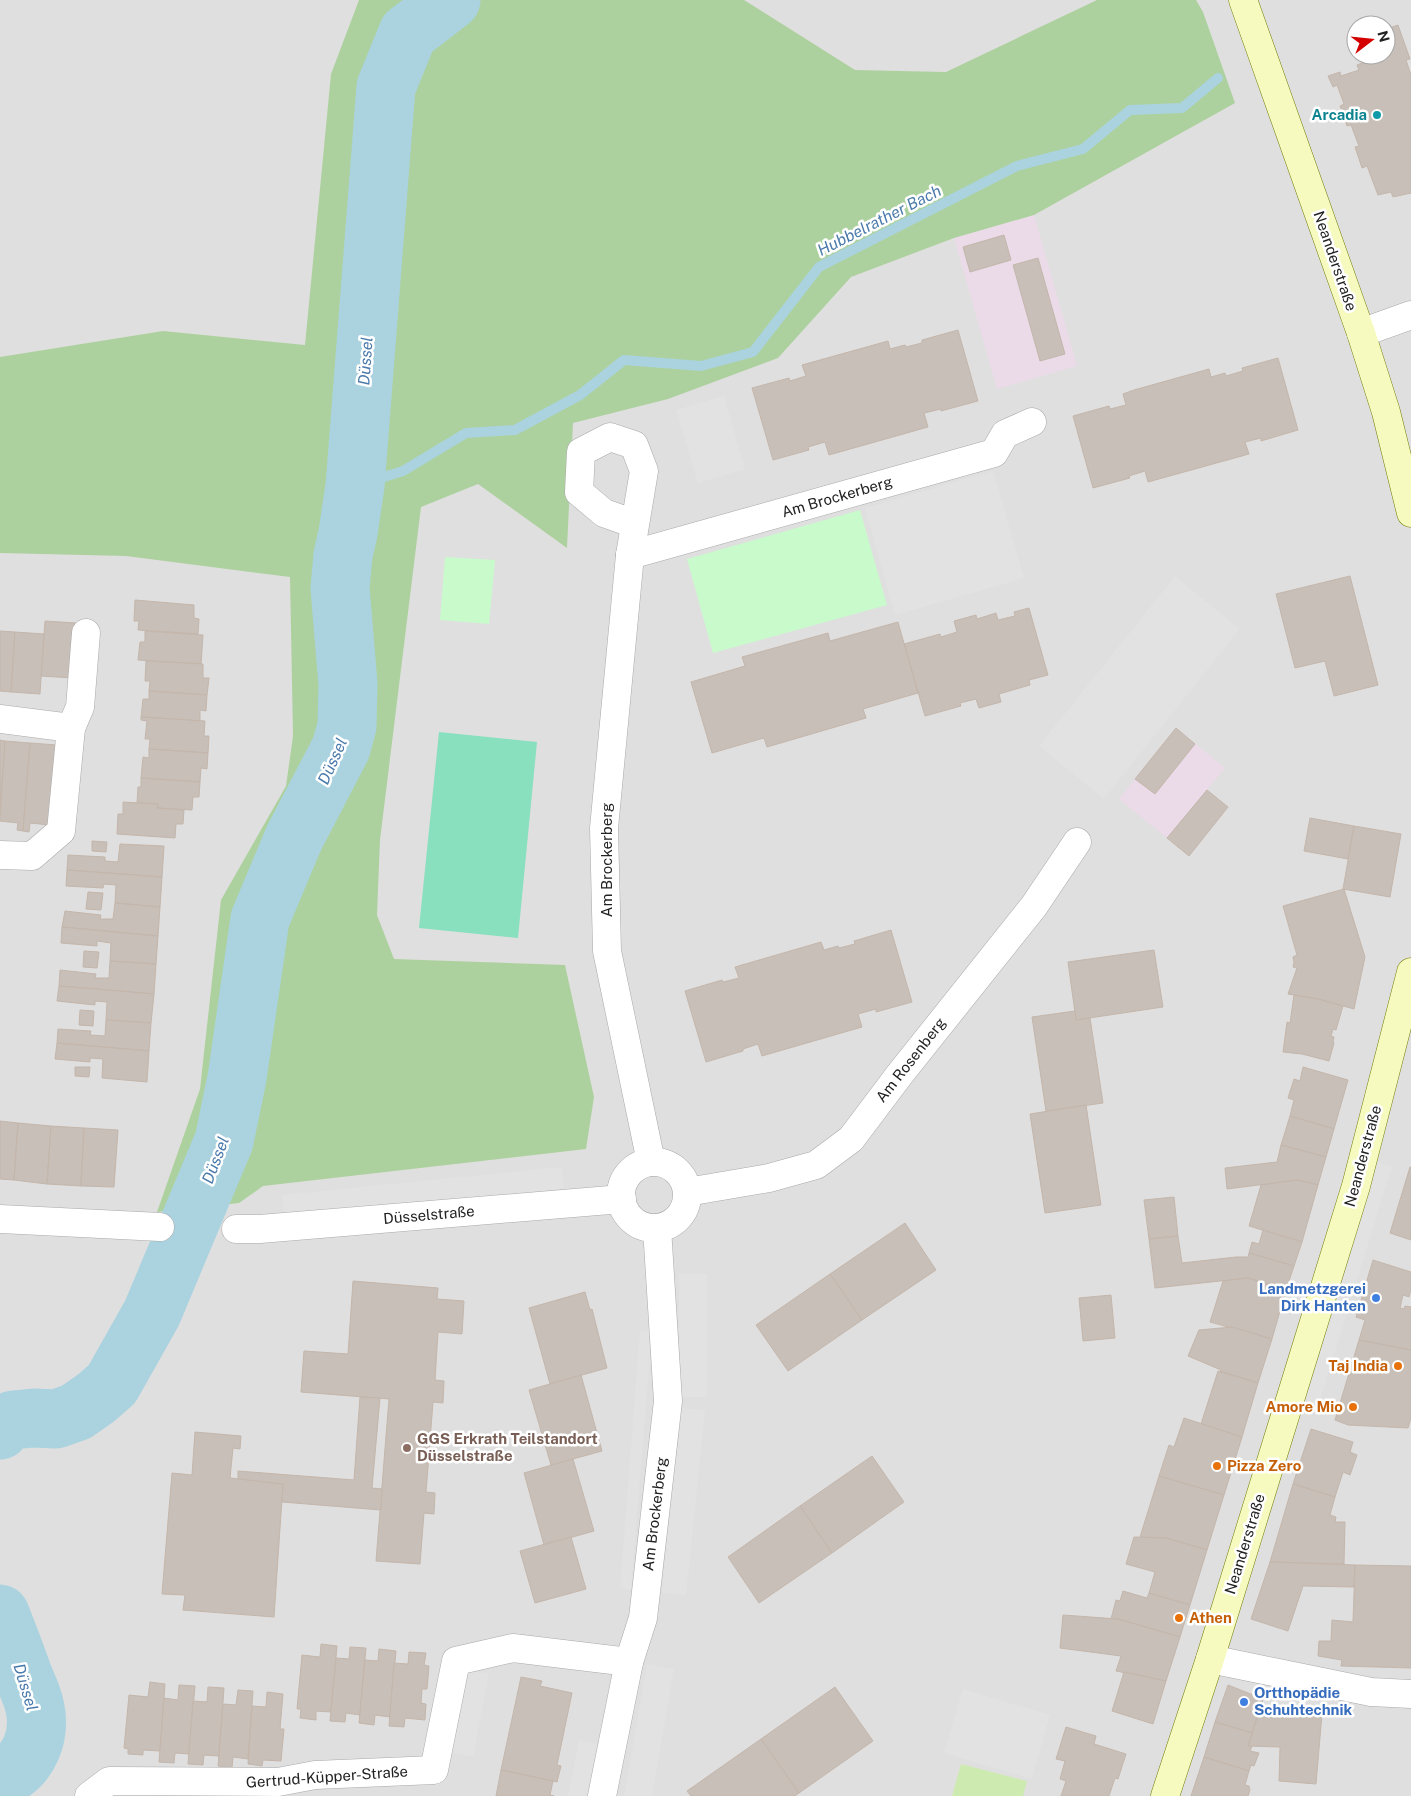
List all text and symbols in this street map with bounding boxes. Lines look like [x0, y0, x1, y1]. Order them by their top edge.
north arrow [1346, 15, 1396, 65]
text: N [1374, 29, 1393, 44]
place label: Arcadia [1312, 106, 1367, 123]
marker: Arcadia [1371, 109, 1383, 121]
water label: Hubbelrather Bach [814, 181, 944, 260]
street label: Neanderstraße [1310, 209, 1360, 313]
water label: Düssel [354, 336, 377, 386]
street label: Am Brockerberg [780, 473, 894, 520]
water label: Düssel [314, 735, 351, 787]
street label: Am Brockerberg [598, 803, 615, 917]
street label: Am Rosenberg [872, 1014, 949, 1105]
street label: Neanderstraße [1341, 1103, 1384, 1208]
water label: Düssel [198, 1134, 233, 1186]
street label: Düsselstraße [383, 1202, 475, 1227]
place label: Landmetzgerei Dirk Hanten [1259, 1280, 1366, 1314]
marker: Landmetzgerei Dirk Hanten [1370, 1292, 1382, 1304]
place label: Taj India [1328, 1357, 1388, 1374]
marker: Taj India [1392, 1360, 1404, 1372]
place label: Amore Mio [1265, 1398, 1343, 1415]
marker: Amore Mio [1347, 1401, 1359, 1413]
place label: GGS Erkrath Teilstandort Düsselstraße [417, 1430, 598, 1464]
marker: GGS Erkrath Teilstandort Düsselstraße [401, 1442, 413, 1454]
street label: Am Brockerberg [639, 1456, 670, 1572]
place label: Pizza Zero [1227, 1457, 1302, 1474]
marker: Pizza Zero [1211, 1460, 1223, 1472]
street label: Neanderstraße [1221, 1491, 1268, 1596]
place label: Athen [1189, 1609, 1232, 1626]
marker: Athen [1173, 1612, 1185, 1624]
water label: Düssel [9, 1661, 42, 1713]
place label: Ortthopädie Schuhtechnik [1254, 1684, 1353, 1718]
marker: Ortthopädie Schuhtechnik [1238, 1696, 1250, 1708]
street label: Gertrud-Küpper-Straße [245, 1762, 409, 1791]

